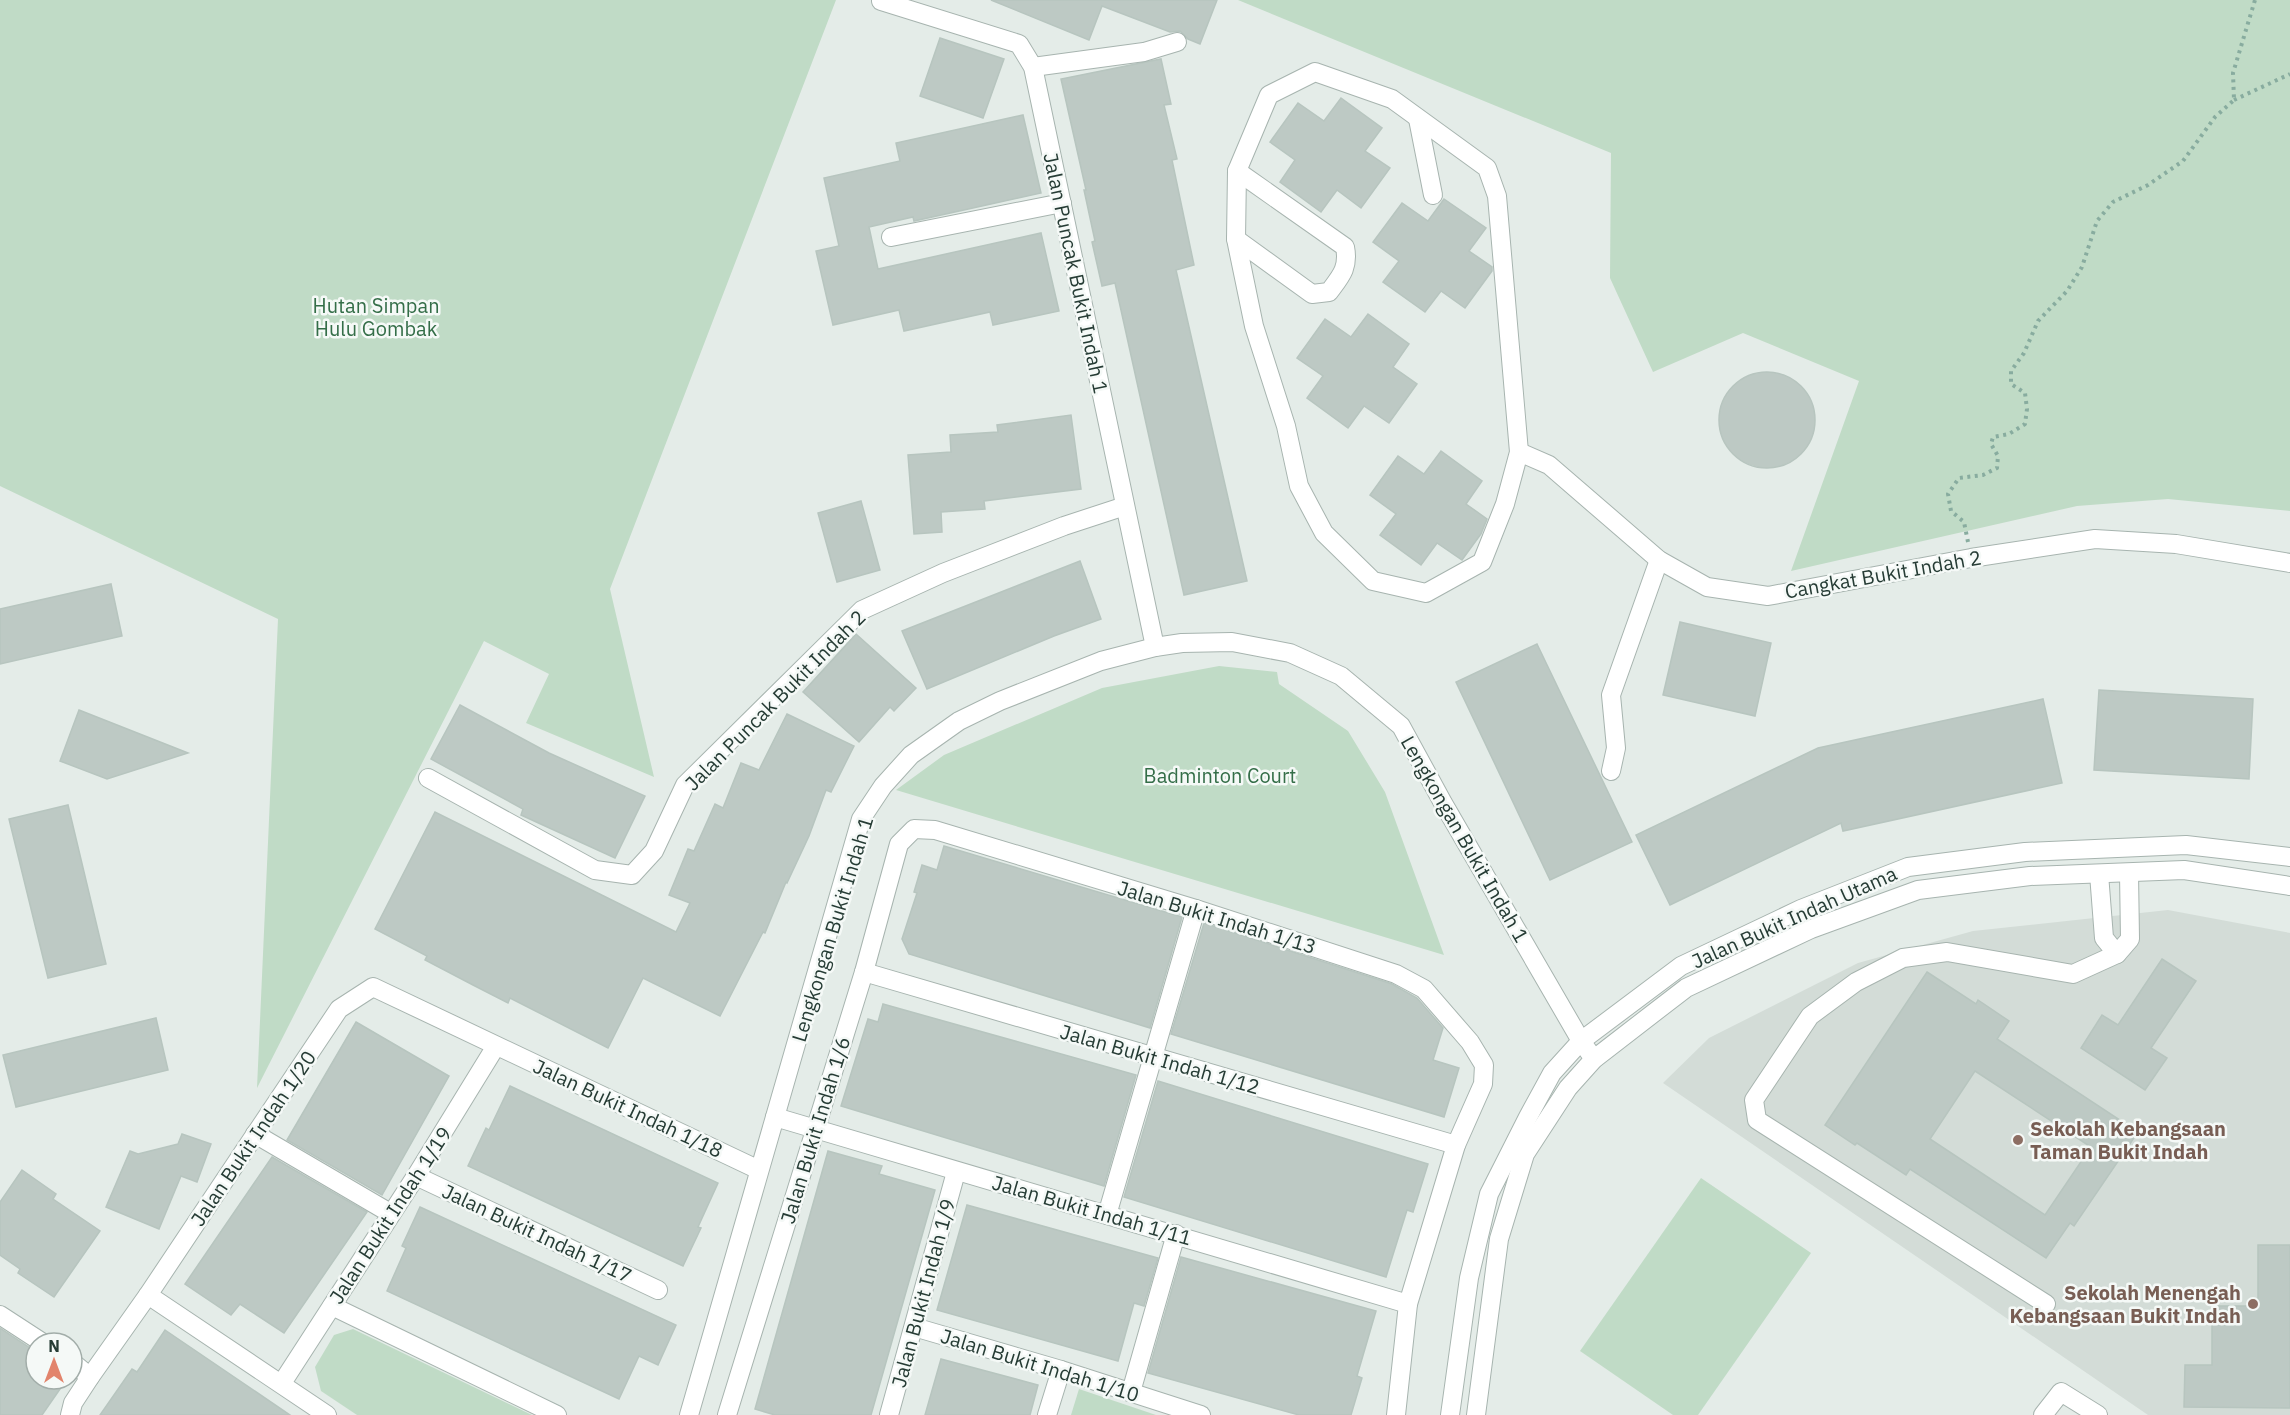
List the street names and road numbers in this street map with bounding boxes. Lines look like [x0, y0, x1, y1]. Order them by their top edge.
street label: Jalan Puncak Bukit Indah 1 [1037, 150, 1115, 396]
street label: Cangkat Bukit Indah 2 [1783, 543, 1983, 605]
street label: Jalan Puncak Bukit Indah 2 [679, 604, 871, 796]
street label: Lengkongan Bukit Indah 1 [1395, 731, 1535, 947]
street label: Lengkongan Bukit Indah 1 [785, 813, 879, 1045]
street label: Jalan Bukit Indah Utama [1687, 859, 1901, 974]
street label: Jalan Bukit Indah 1/13 [1114, 874, 1320, 960]
street label: Jalan Bukit Indah 1/12 [1057, 1018, 1263, 1100]
street label: Jalan Bukit Indah 1/6 [774, 1033, 856, 1227]
street label: Jalan Bukit Indah 1/20 [184, 1045, 322, 1231]
street label: Jalan Bukit Indah 1/18 [529, 1052, 727, 1164]
street label: Jalan Bukit Indah 1/19 [323, 1121, 457, 1309]
street label: Jalan Bukit Indah 1/11 [989, 1169, 1195, 1251]
street label: Jalan Bukit Indah 1/17 [438, 1177, 636, 1289]
street label: Jalan Bukit Indah 1/9 [885, 1196, 961, 1390]
street label: Jalan Bukit Indah 1/10 [937, 1322, 1143, 1408]

